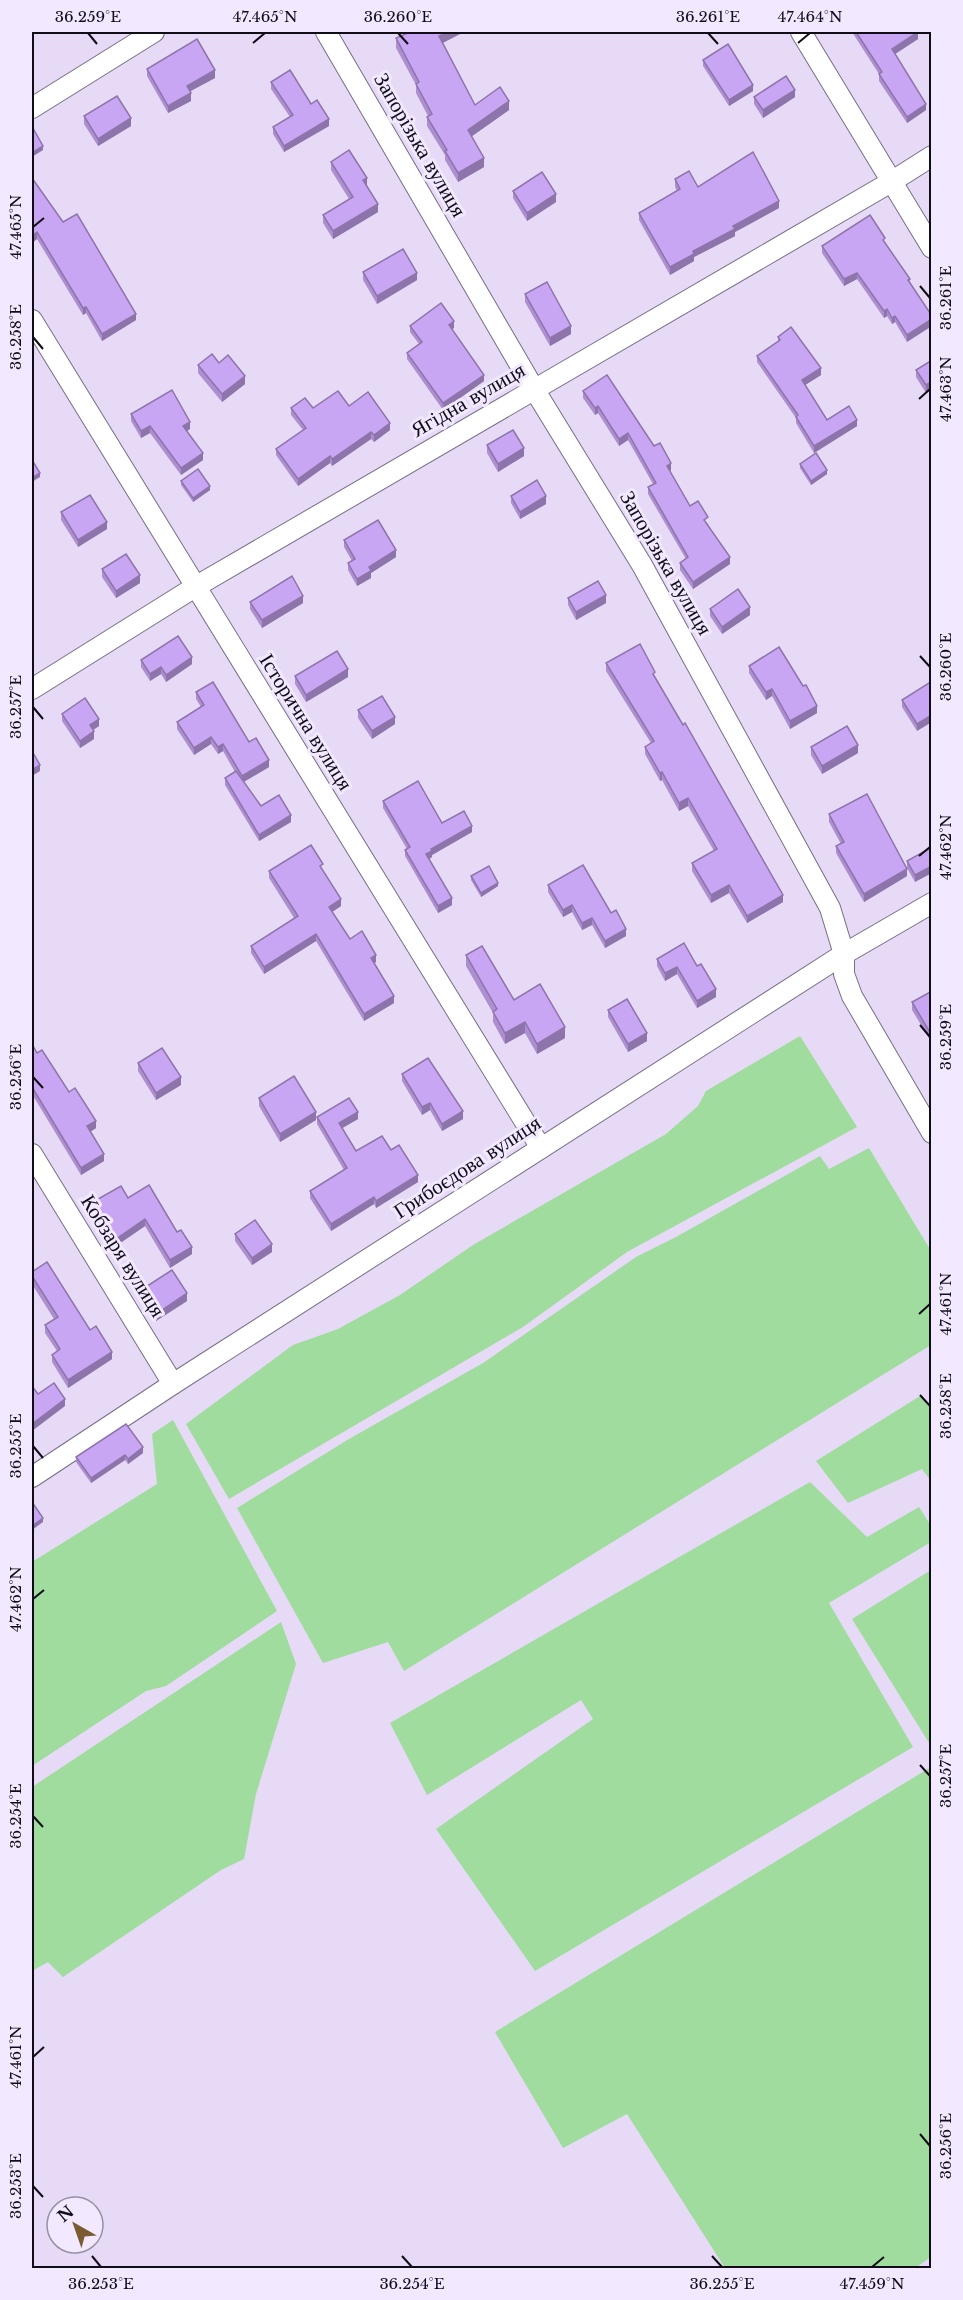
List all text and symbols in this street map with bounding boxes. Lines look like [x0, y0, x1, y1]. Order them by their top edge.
text: 36.259°E [55, 7, 121, 26]
text: 47.465°N [232, 7, 298, 26]
text: 36.260°E [364, 7, 432, 26]
text: 36.261°E [676, 7, 740, 26]
text: 47.464°N [777, 7, 843, 26]
street label: Запорізька вулиця [368, 68, 472, 222]
text: 47.465°N [6, 194, 25, 260]
text: 36.261°E [936, 266, 955, 330]
text: 36.258°E [6, 304, 25, 370]
text: 47.463°N [936, 356, 955, 422]
street label: Ягідна вулиця [406, 357, 530, 443]
street label: Запорізька вулиця [614, 486, 718, 640]
text: 36.260°E [936, 633, 955, 701]
street label: Історична вулиця [254, 649, 359, 795]
text: 36.257°E [6, 675, 25, 739]
text: 47.462°N [936, 814, 955, 880]
text: 36.259°E [936, 1004, 955, 1070]
text: 36.256°E [6, 1044, 25, 1110]
street label: Грибоєдова вулиця [388, 1110, 546, 1224]
street label: Кобзаря вулиця [75, 1190, 171, 1322]
text: 47.461°N [936, 1272, 955, 1336]
text: 36.258°E [936, 1373, 955, 1439]
text: 36.255°E [6, 1413, 25, 1479]
text: 47.462°N [6, 1566, 25, 1632]
text: 36.257°E [936, 1744, 955, 1808]
text: 36.254°E [6, 1783, 25, 1849]
text: 47.461°N [6, 2025, 25, 2089]
text: 36.256°E [936, 2113, 955, 2179]
text: 36.253°E [6, 2153, 25, 2219]
north arrow [45, 2195, 105, 2255]
text: N [53, 2201, 78, 2226]
text: 36.253°E [68, 2274, 134, 2293]
text: 36.254°E [379, 2274, 445, 2293]
text: 36.255°E [689, 2274, 755, 2293]
text: 47.459°N [839, 2274, 905, 2293]

